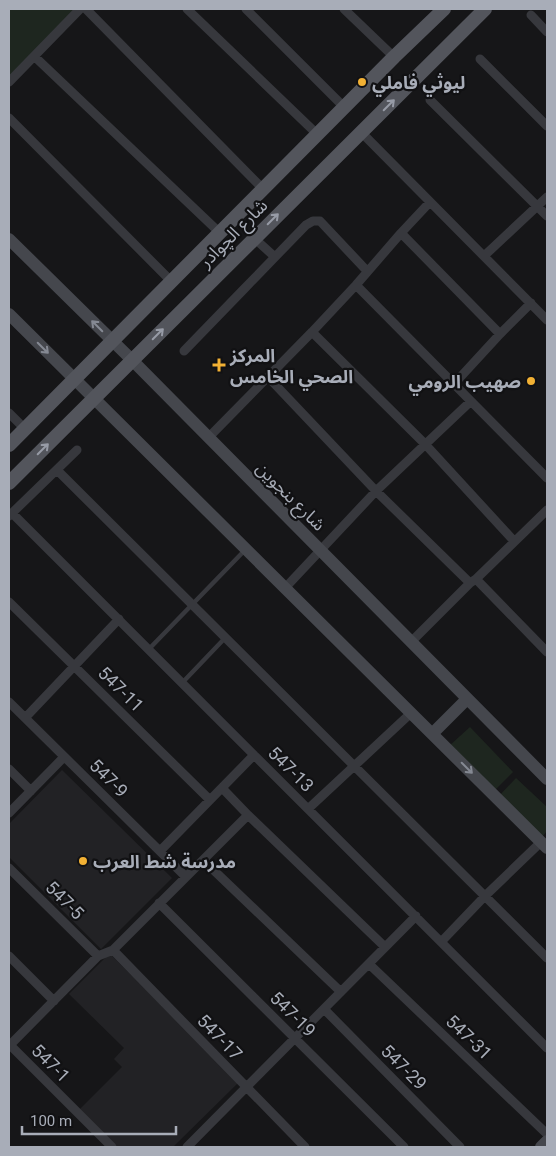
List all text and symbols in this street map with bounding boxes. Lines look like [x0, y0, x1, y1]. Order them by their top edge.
place label: ليوثي فاملي [372, 72, 465, 97]
marker: ليوثي فاملي [356, 76, 368, 88]
one-way arrow [382, 99, 394, 111]
street label: شارع الچوادر [194, 194, 274, 275]
one-way arrow [267, 213, 280, 225]
one-way arrow [91, 320, 103, 332]
one-way arrow [152, 328, 165, 340]
one-way arrow [37, 342, 49, 354]
place label: المركز الصحي الخامس [229, 345, 353, 391]
marker: المركز الصحي الخامس [212, 358, 226, 372]
place label: صهيب الرومي [409, 371, 521, 396]
marker: صهيب الرومي [525, 375, 537, 387]
one-way arrow [37, 443, 49, 455]
street label: شارع بنجوين [249, 457, 330, 538]
street label: 547-11 [94, 662, 148, 716]
street label: 547-13 [264, 742, 318, 796]
street label: 547-9 [86, 755, 132, 801]
one-way arrow [461, 762, 473, 775]
place label: مدرسة شط العرب [93, 851, 236, 873]
marker: مدرسة شط العرب [77, 855, 89, 867]
street label: 547-5 [42, 877, 88, 923]
street label: 547-19 [266, 987, 320, 1041]
street label: 547-17 [193, 1010, 247, 1064]
street label: 547-31 [442, 1010, 496, 1064]
street label: 547-1 [28, 1040, 74, 1086]
street label: 547-29 [377, 1040, 431, 1094]
scale bar [22, 1104, 176, 1136]
text: 100 m [30, 1112, 72, 1130]

